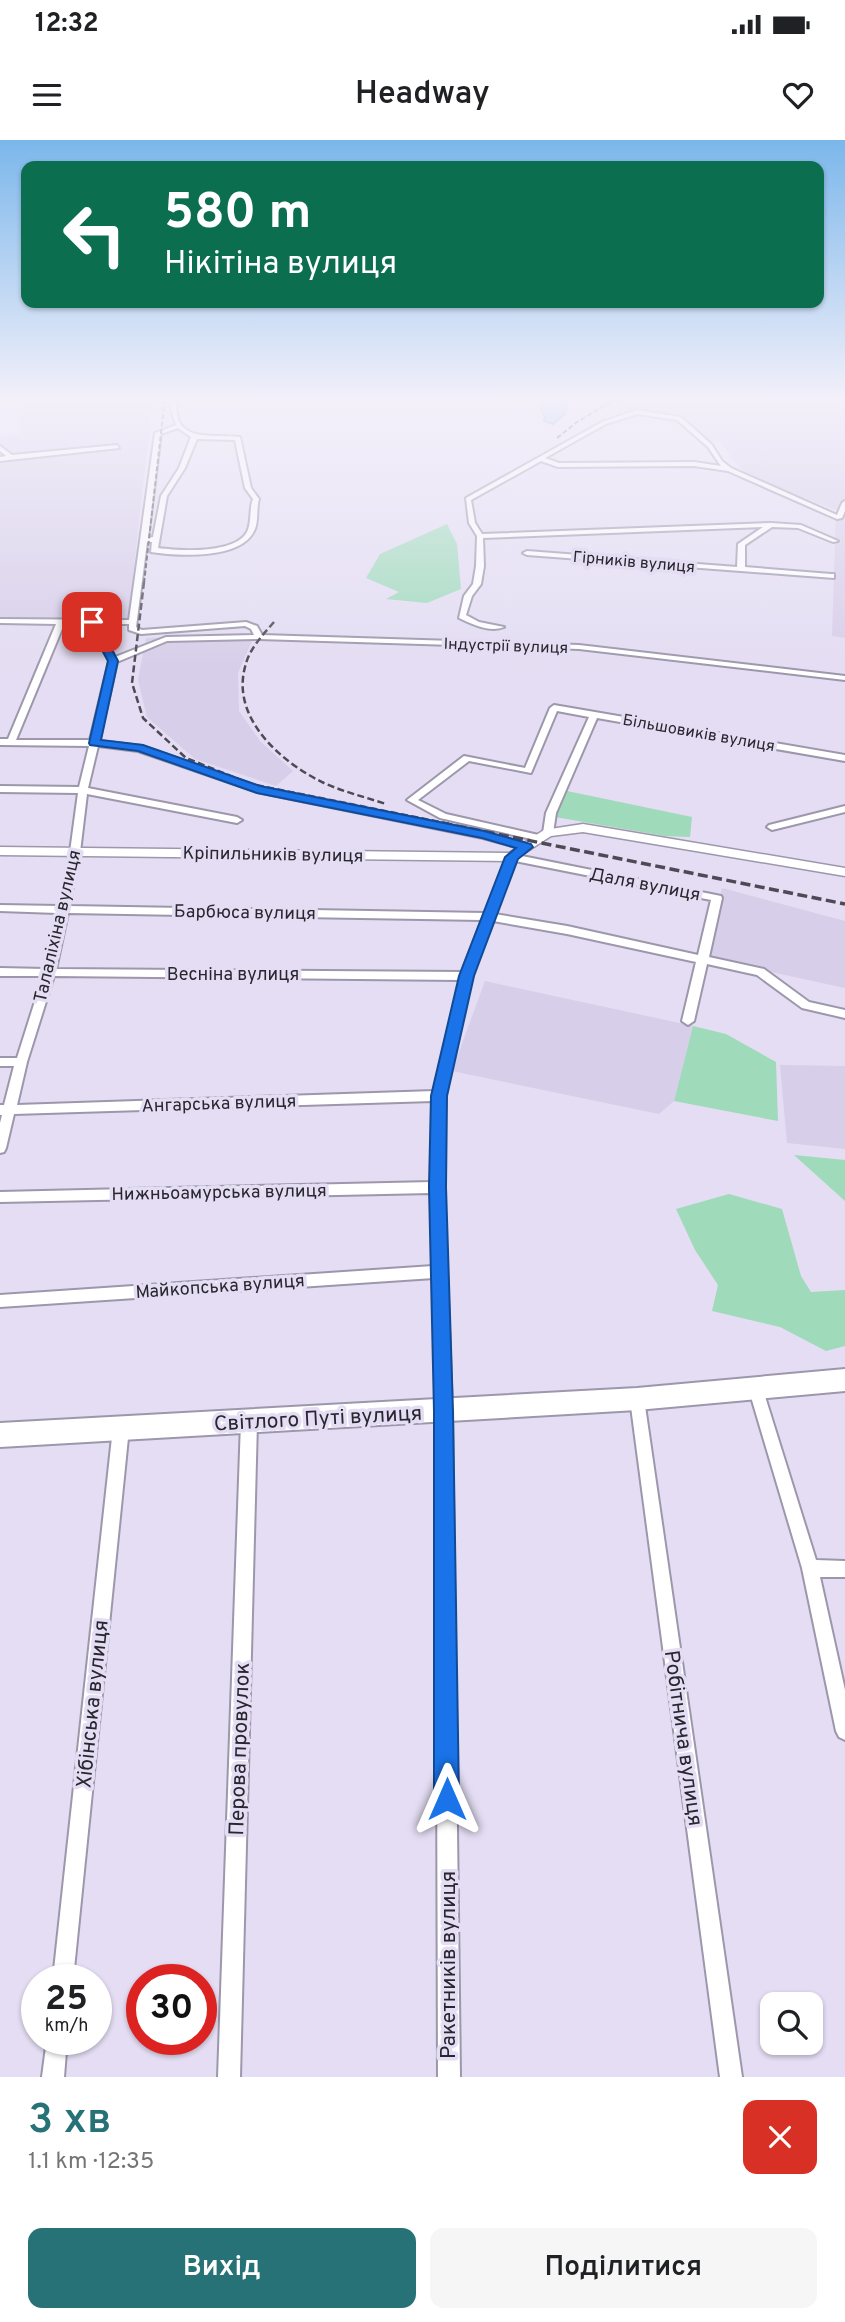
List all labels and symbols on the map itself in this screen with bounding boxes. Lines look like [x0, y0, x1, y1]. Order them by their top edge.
street label: Гірників вулиця [572, 548, 696, 578]
pin [62, 592, 122, 652]
street label: Індустрії вулиця [443, 635, 569, 659]
street label: Більшовиків вулиця [621, 711, 776, 757]
street label: Кріпильників вулиця [182, 842, 364, 869]
street label: Талаліхіна вулиця [30, 848, 87, 1005]
street label: Даля вулиця [587, 863, 702, 907]
street label: Барбюса вулиця [174, 901, 316, 926]
street label: Весніна вулиця [167, 964, 299, 987]
street label: Ангарська вулиця [141, 1090, 297, 1119]
street label: Нижньоамурська вулиця [111, 1180, 327, 1207]
street label: Майкопська вулиця [135, 1270, 305, 1305]
street label: Світлого Путі вулиця [213, 1401, 423, 1438]
street label: Хібінська вулиця [71, 1619, 116, 1790]
street label: Робітнича вулиця [657, 1648, 708, 1828]
street label: Перова провулок [224, 1662, 257, 1836]
position arrow [410, 1762, 484, 1836]
street label: Ракетників вулиця [436, 1871, 463, 2059]
speed limit sign: 30 [126, 1964, 217, 2055]

